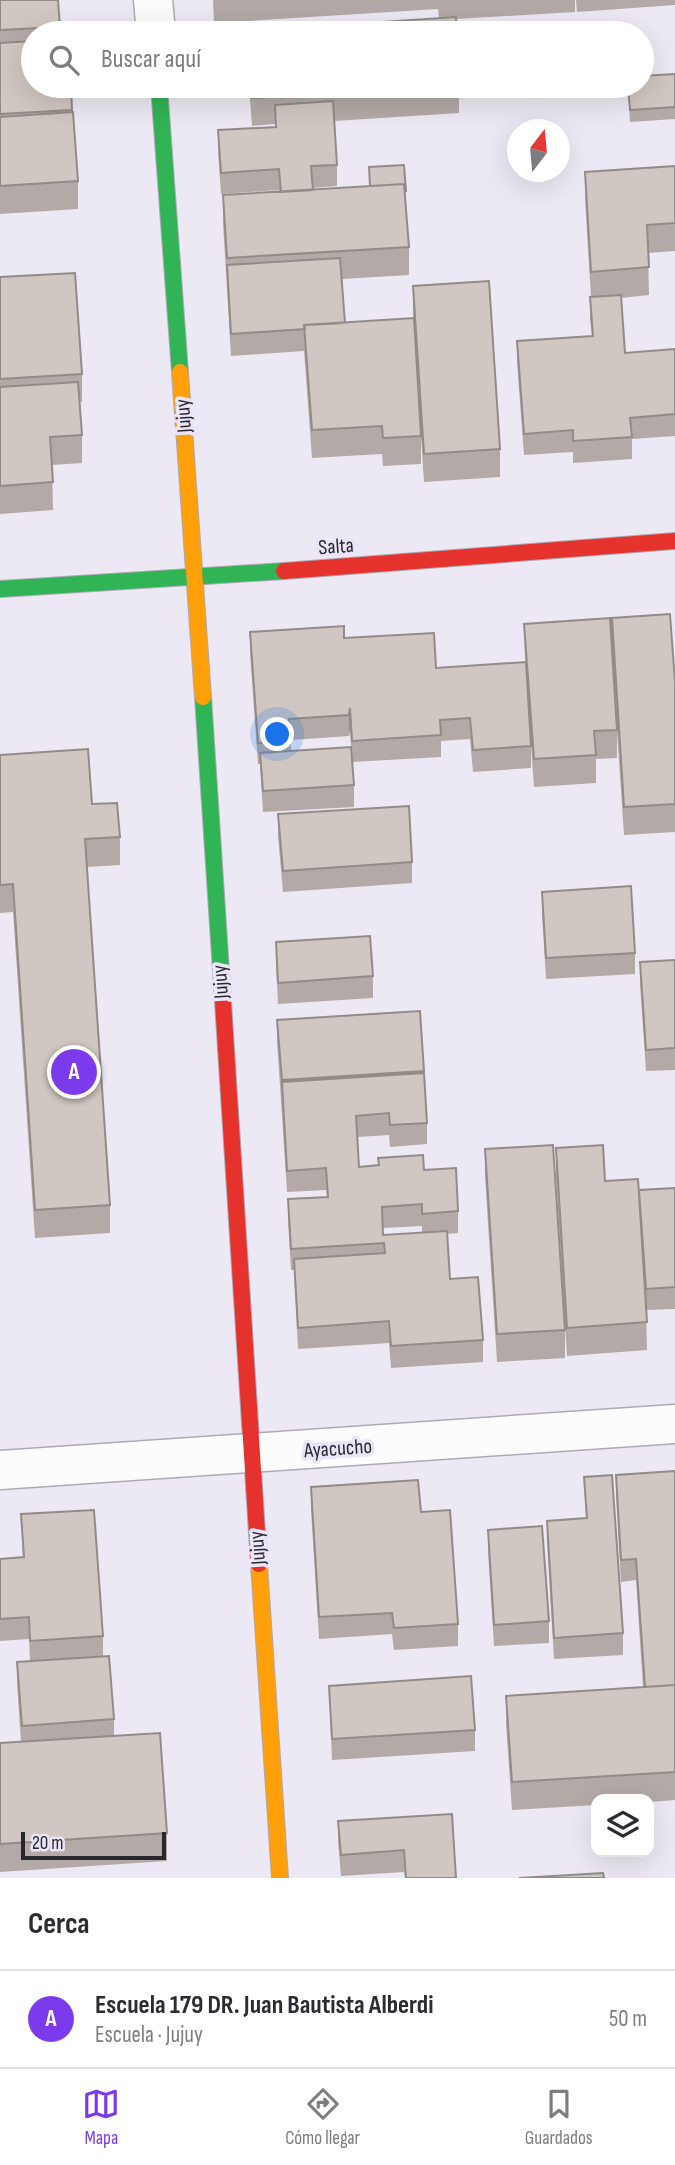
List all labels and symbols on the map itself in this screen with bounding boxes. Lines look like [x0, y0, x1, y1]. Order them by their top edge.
north arrow [507, 119, 570, 182]
street label: Jujuy [170, 398, 197, 435]
street label: Salta [318, 533, 355, 560]
your location [260, 717, 294, 751]
street label: Jujuy [207, 964, 234, 1001]
pin: A [51, 1046, 97, 1098]
street label: Ayacucho [302, 1434, 373, 1463]
street label: Jujuy [244, 1530, 271, 1567]
scale bar [21, 1829, 166, 1861]

